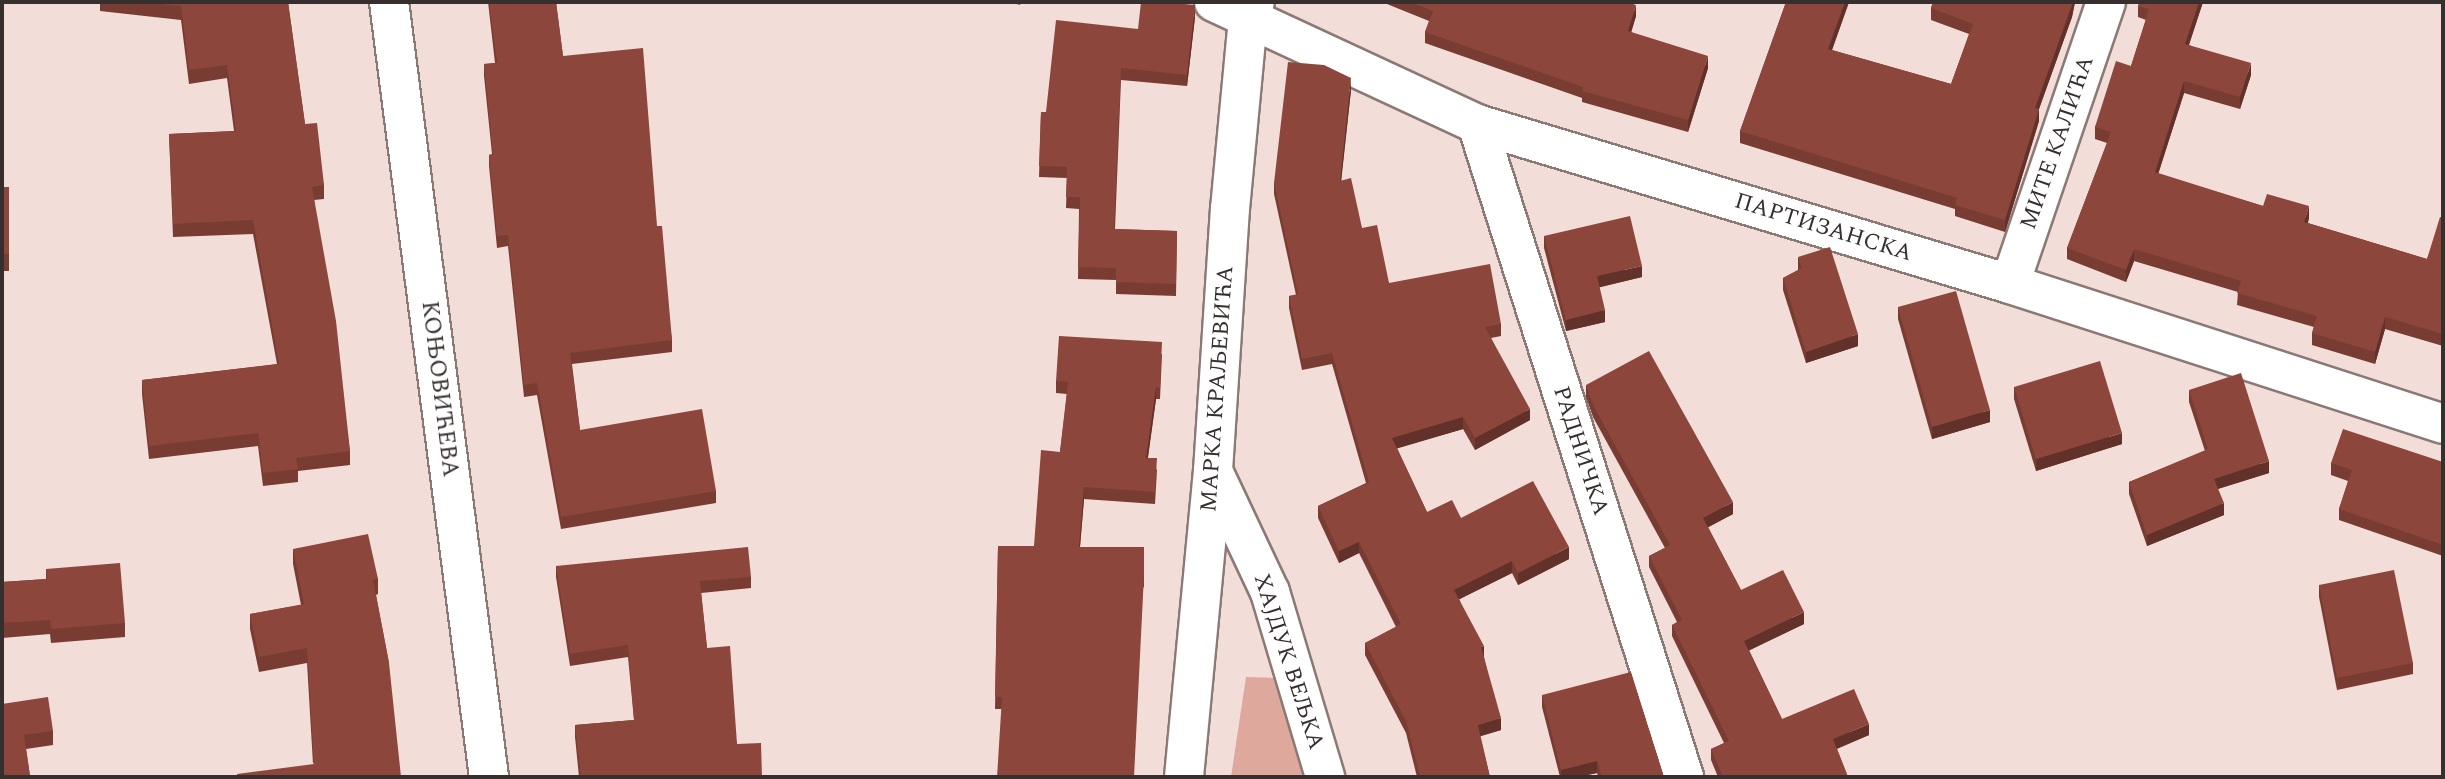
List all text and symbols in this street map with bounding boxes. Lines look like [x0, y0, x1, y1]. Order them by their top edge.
street label: МИТЕ КАЛИЋА [2015, 53, 2101, 233]
street label: ПАРТИЗАНСКА [1731, 188, 1915, 268]
street label: МАРКА КРАЉЕВИЋА [1196, 265, 1240, 513]
street label: КОЊОВИЋЕВА [415, 299, 463, 479]
street label: РАДНИЧКА [1546, 383, 1614, 519]
street label: ХАЈДУК ВЕЉКА [1247, 571, 1329, 753]

